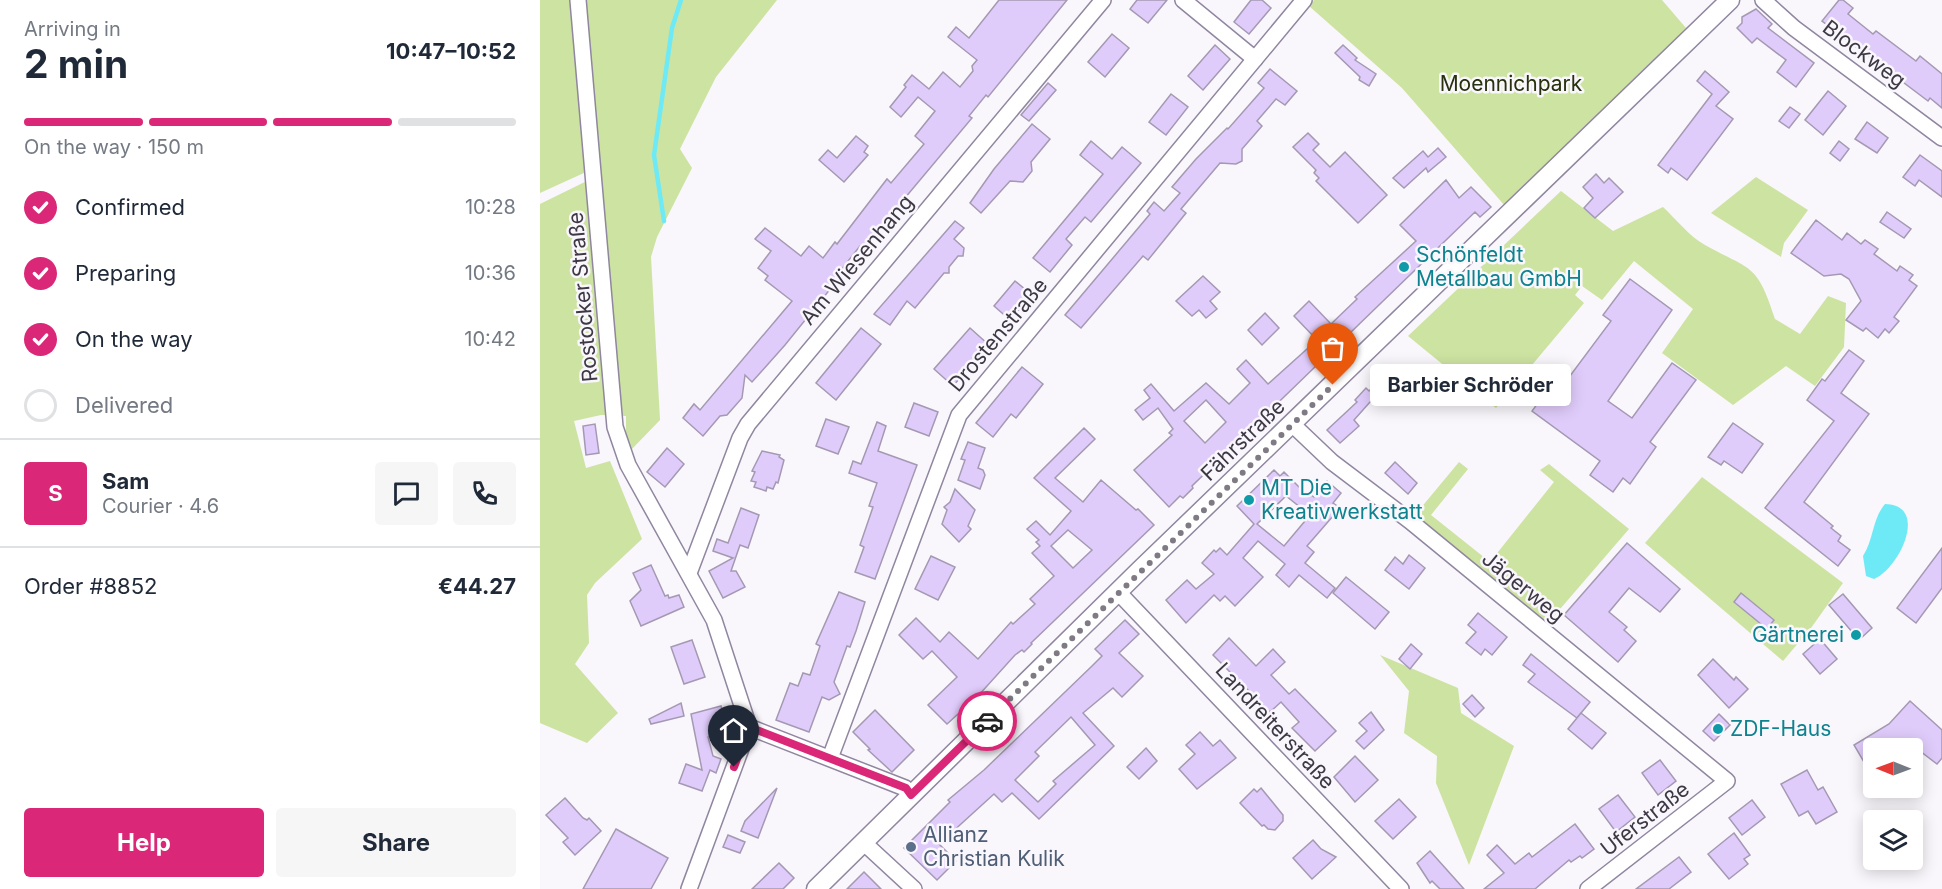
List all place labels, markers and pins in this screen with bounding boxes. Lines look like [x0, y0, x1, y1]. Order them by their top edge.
place label: Schönfeldt Metallbau GmbH [1416, 242, 1582, 291]
marker: Schönfeldt Metallbau GmbH [1397, 260, 1411, 274]
pin [1307, 323, 1358, 385]
callout: Barbier Schröder [1369, 364, 1570, 406]
place label: MT Die Kreativwerkstatt [1261, 475, 1423, 524]
marker: MT Die Kreativwerkstatt [1242, 493, 1256, 507]
place label: Gärtnerei [1752, 622, 1844, 647]
marker: Gärtnerei [1849, 628, 1863, 642]
pin [708, 705, 759, 767]
place label: ZDF-Haus [1730, 716, 1831, 741]
marker: ZDF-Haus [1711, 722, 1725, 736]
place label: Allianz Christian Kulik [923, 822, 1065, 871]
marker: Allianz Christian Kulik [904, 840, 918, 854]

